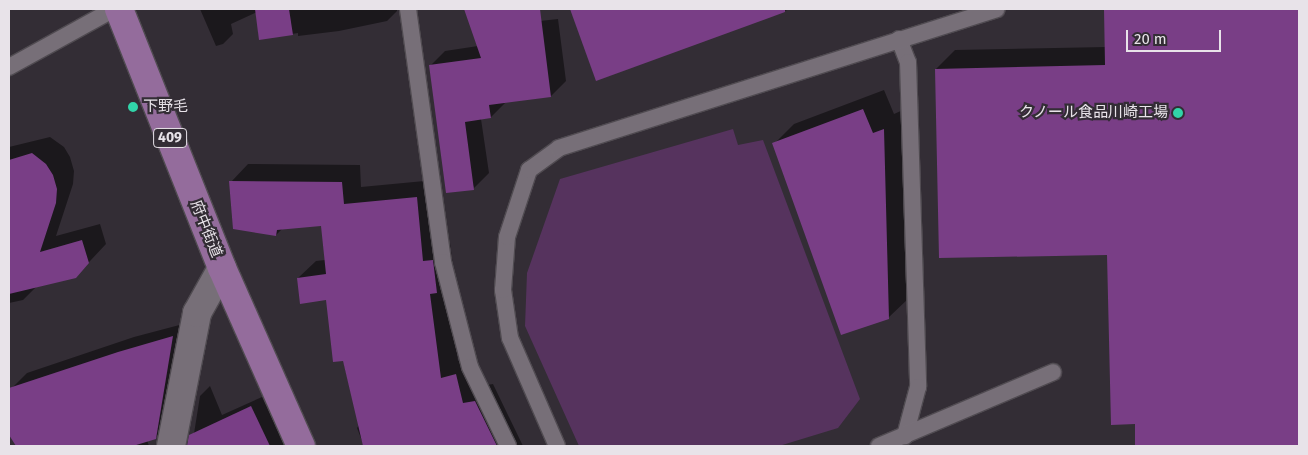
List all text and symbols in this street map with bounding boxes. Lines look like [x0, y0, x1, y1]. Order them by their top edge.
scale bar [1128, 20, 1223, 52]
text: 20 m [1134, 30, 1167, 48]
place label: 下野毛 [143, 98, 188, 116]
marker: 下野毛 [127, 101, 139, 113]
place label: クノール食品川崎工場 [1018, 104, 1168, 122]
marker: クノール食品川崎工場 [1172, 107, 1184, 119]
road number: 409 [152, 126, 188, 150]
street label: 府中街道 [186, 198, 226, 260]

